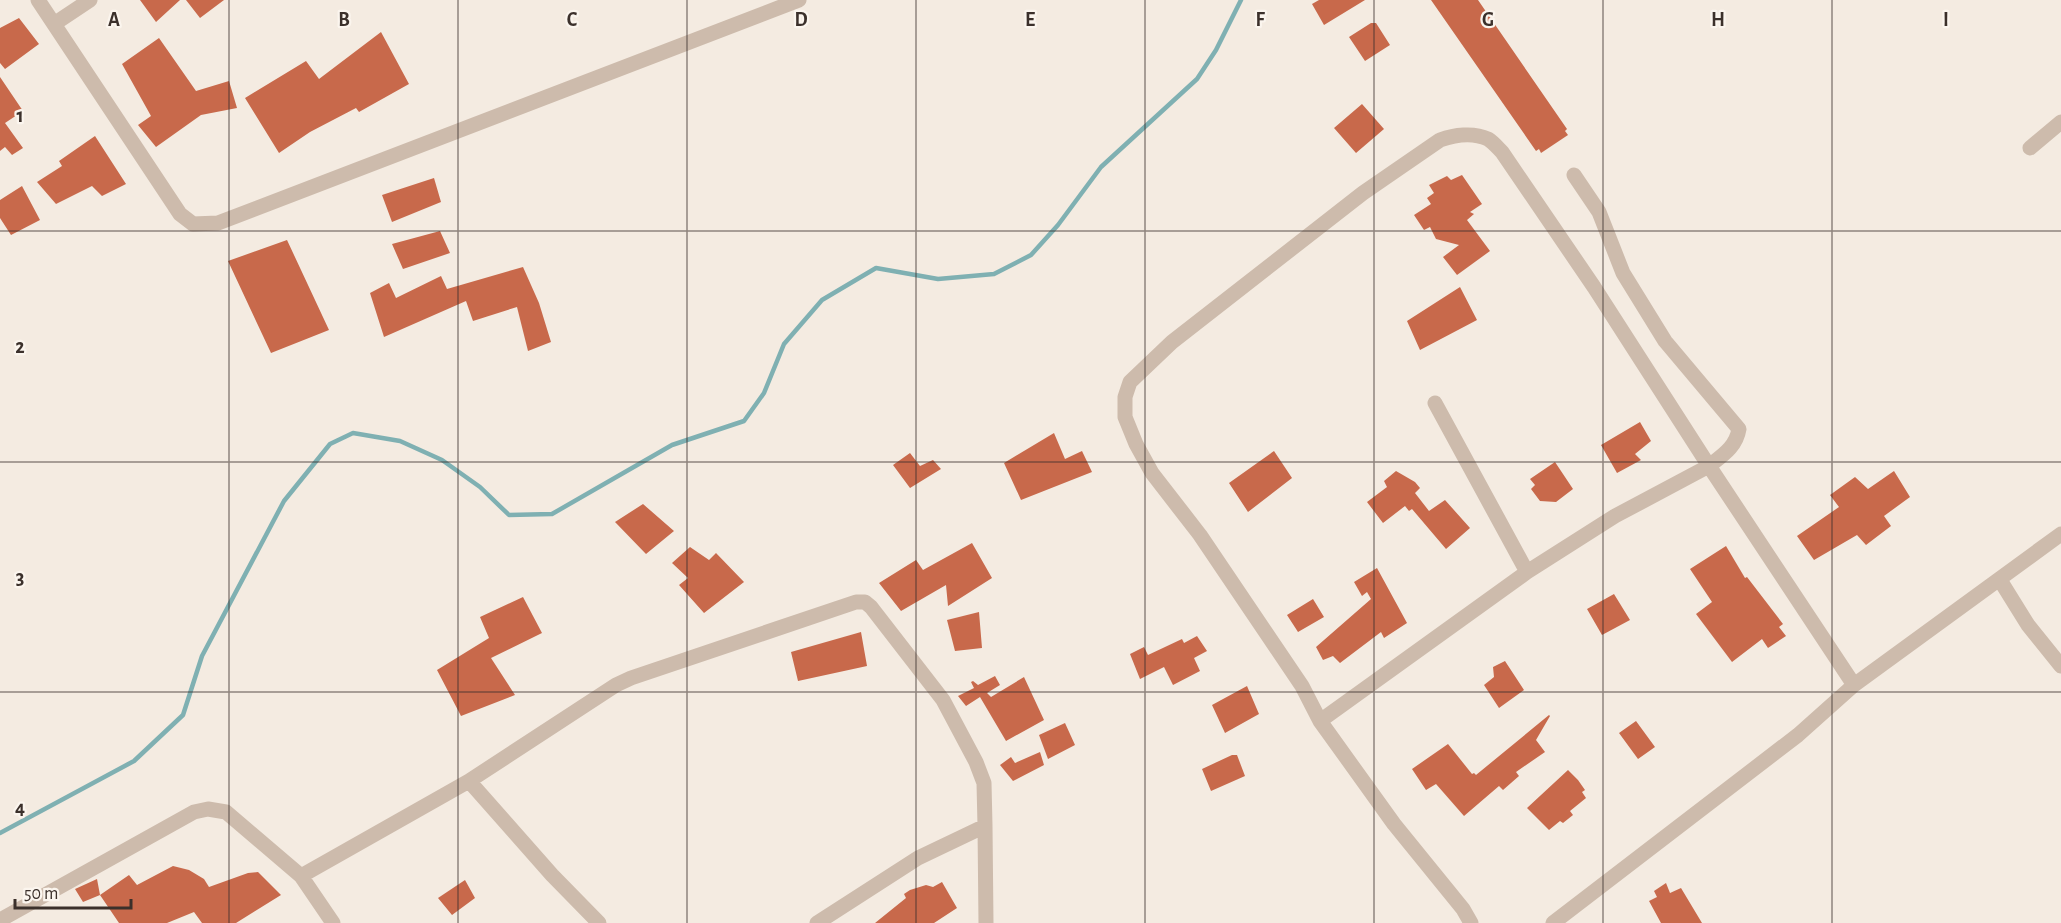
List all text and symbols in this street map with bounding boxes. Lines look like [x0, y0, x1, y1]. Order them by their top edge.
text: A [108, 10, 120, 30]
text: B [338, 10, 350, 30]
text: C [567, 10, 578, 30]
text: D [794, 10, 808, 30]
text: E [1025, 10, 1035, 30]
text: F [1255, 10, 1265, 30]
text: G [1482, 10, 1494, 30]
text: H [1711, 10, 1725, 30]
text: I [1943, 10, 1949, 30]
text: 1 [16, 106, 24, 126]
text: 2 [15, 337, 25, 357]
text: 3 [16, 568, 24, 588]
text: 4 [15, 798, 25, 818]
scale bar [15, 872, 130, 910]
text: 50 m [24, 885, 58, 903]

